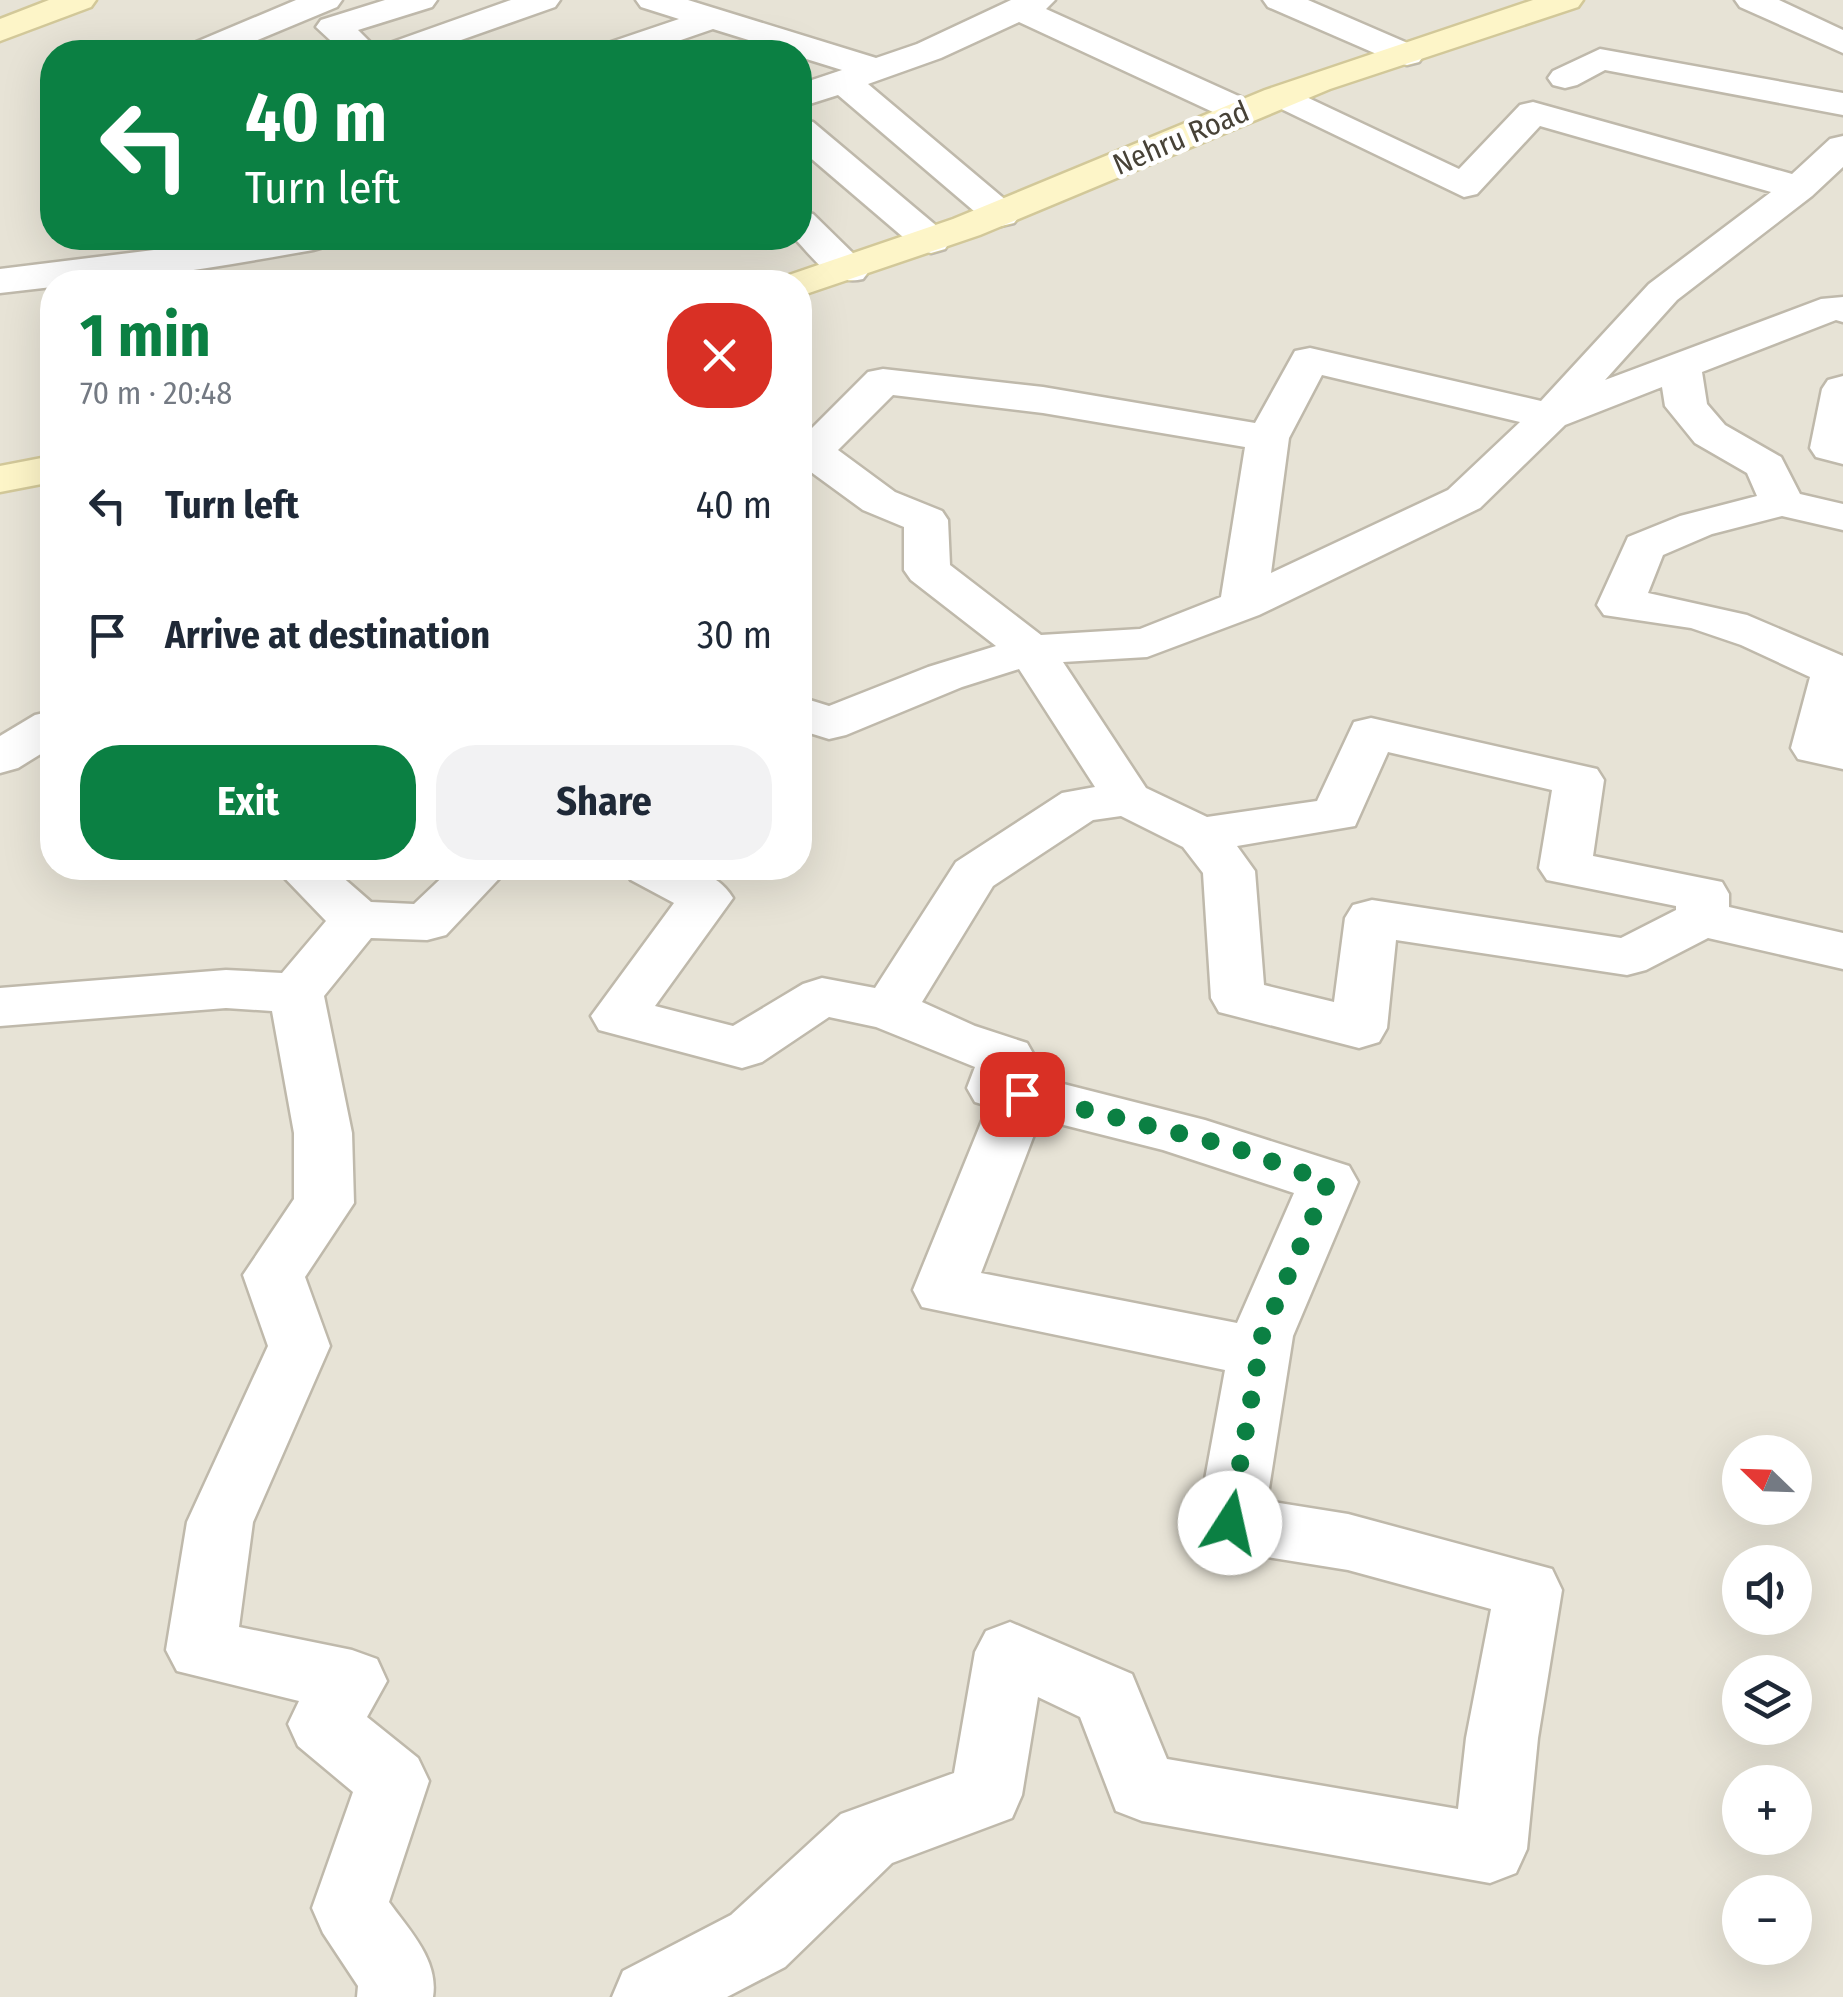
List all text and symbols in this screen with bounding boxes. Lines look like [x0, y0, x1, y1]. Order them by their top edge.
text: 40 m [245, 76, 387, 160]
icon: left [80, 80, 210, 210]
street label: Nehru Road [1108, 93, 1254, 183]
text: Turn left [245, 161, 400, 215]
text: 1 min [80, 300, 211, 372]
button: close [667, 303, 772, 408]
text: 70 m · 20:48 [80, 374, 232, 412]
icon: left [80, 478, 135, 533]
text: Turn left [165, 482, 299, 528]
text: 40 m [696, 482, 772, 528]
icon: arrive [80, 608, 135, 663]
text: Arrive at destination [165, 612, 490, 658]
text: 30 m [697, 612, 772, 658]
button: Exit [80, 745, 416, 860]
button: Share [436, 745, 772, 860]
pin [980, 1052, 1065, 1137]
icon: arrive [995, 1067, 1050, 1122]
north arrow [1722, 1435, 1812, 1525]
map controls [1722, 1435, 1812, 1965]
position arrow [1178, 1471, 1282, 1575]
button: sound [1722, 1545, 1812, 1635]
button: layers [1722, 1655, 1812, 1745]
button: + [1722, 1765, 1812, 1855]
button: − [1722, 1875, 1812, 1965]

